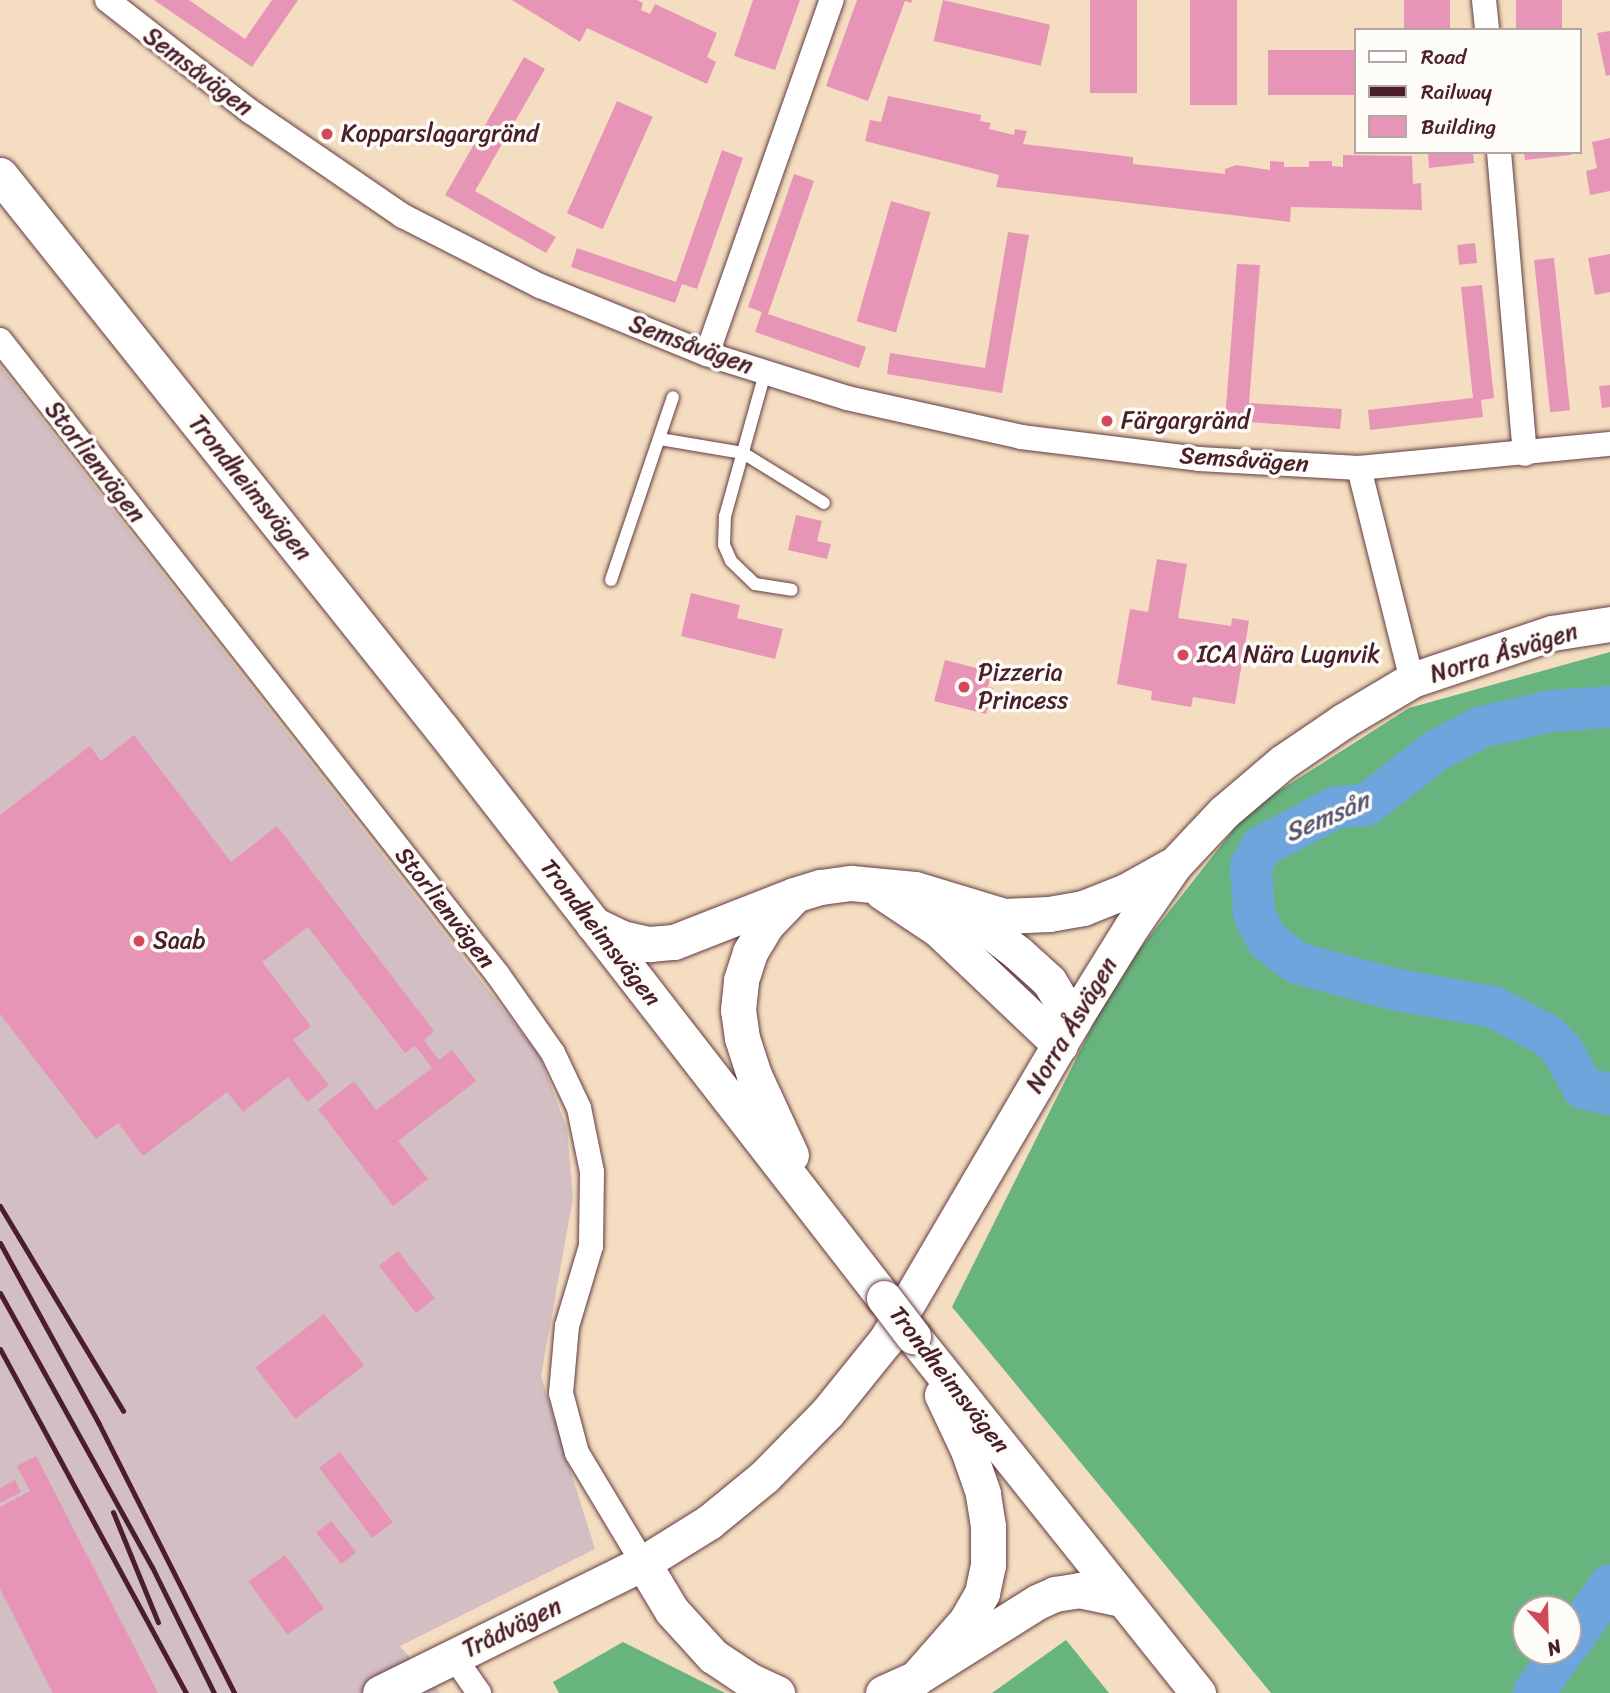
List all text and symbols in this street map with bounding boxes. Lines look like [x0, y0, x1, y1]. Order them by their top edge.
street label: Semsåvägen [138, 22, 258, 122]
legend [1354, 28, 1582, 154]
text: Road [1421, 38, 1466, 76]
text: Railway [1421, 73, 1492, 111]
text: Building [1421, 108, 1496, 146]
place label: Kopparslagargränd [341, 120, 539, 148]
marker: Kopparslagargränd [319, 126, 335, 142]
street label: Semsåvägen [625, 309, 757, 381]
street label: Storlienvägen [39, 396, 151, 528]
place label: Färgargränd [1121, 407, 1250, 435]
street label: Trondheimsvägen [182, 409, 318, 567]
marker: Färgargränd [1099, 413, 1115, 429]
street label: Semsåvägen [1178, 441, 1310, 479]
street label: Norra Åsvägen [1426, 617, 1582, 689]
place label: ICA Nära Lugnvik [1197, 641, 1380, 669]
marker: ICA Nära Lugnvik [1175, 647, 1191, 663]
place label: Pizzeria Princess [978, 659, 1068, 715]
marker: Pizzeria Princess [956, 679, 972, 695]
water label: Semsån [1280, 785, 1374, 849]
street label: Storlienvägen [389, 842, 501, 974]
street label: Trondheimsvägen [533, 853, 667, 1013]
place label: Saab [153, 927, 205, 955]
marker: Saab [131, 933, 147, 949]
street label: Norra Åsvägen [1020, 952, 1124, 1098]
street label: Trondheimsvägen [882, 1300, 1016, 1460]
street label: Trådvägen [458, 1592, 566, 1664]
north arrow [1512, 1595, 1582, 1665]
text: N [1542, 1630, 1567, 1666]

